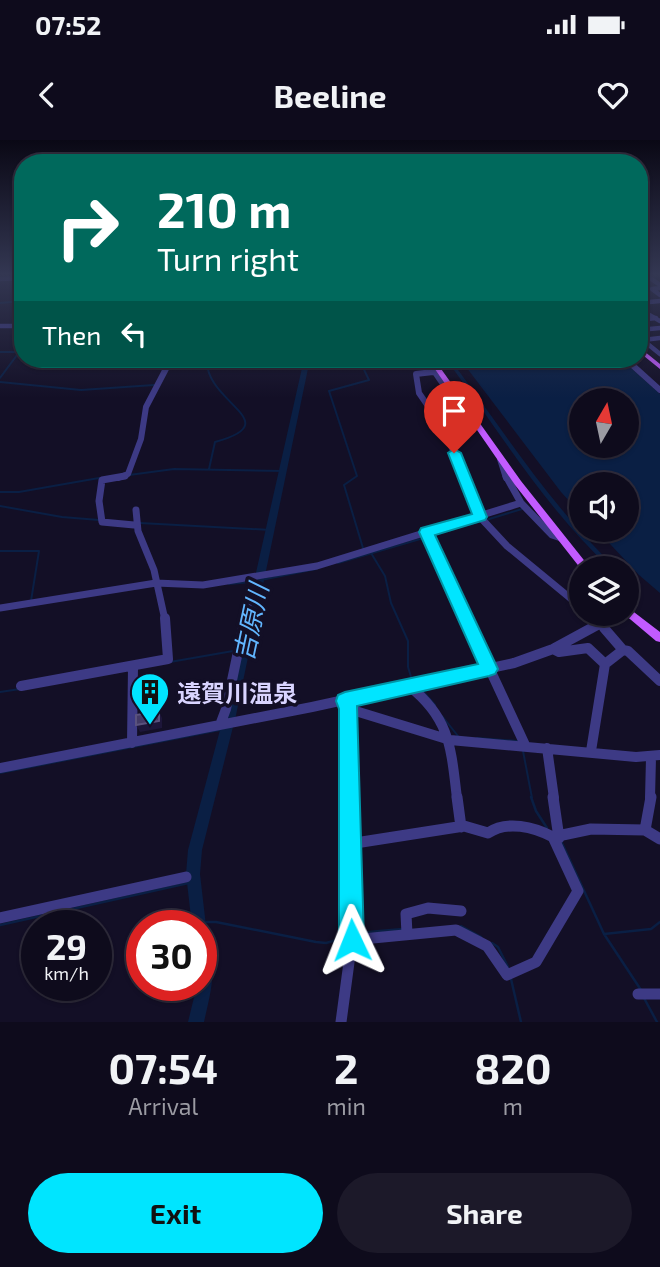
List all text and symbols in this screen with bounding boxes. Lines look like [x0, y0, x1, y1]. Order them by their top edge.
text: 07:52 [35, 9, 101, 40]
icon: back [28, 76, 66, 114]
text: Beeline [273, 76, 387, 114]
icon: heart [594, 76, 632, 114]
text: 210 m [157, 179, 291, 238]
icon: right [42, 182, 133, 273]
text: Turn right [157, 239, 299, 277]
icon: left [115, 315, 153, 353]
text: Then [42, 319, 101, 350]
pin [424, 381, 484, 453]
north arrow [569, 388, 639, 458]
map controls [569, 388, 639, 626]
icon: arrive [435, 392, 473, 430]
button: sound [569, 472, 639, 542]
button: layers [569, 556, 639, 626]
water label: 吉原川 [227, 578, 274, 663]
building icon: 遠賀川温泉 [129, 671, 171, 726]
place label: 遠賀川温泉 [177, 678, 297, 707]
position arrow [315, 903, 389, 977]
speed limit sign: 30 [126, 910, 217, 1001]
text: 29 [46, 925, 87, 967]
text: km/h [44, 962, 89, 984]
text: 07:54 [109, 1042, 218, 1092]
text: 2 [334, 1042, 358, 1092]
text: 820 [474, 1042, 551, 1092]
text: Arrival [128, 1092, 198, 1120]
text: min [327, 1092, 366, 1120]
text: m [503, 1092, 523, 1120]
button: Exit [28, 1173, 323, 1253]
button: Share [337, 1173, 632, 1253]

